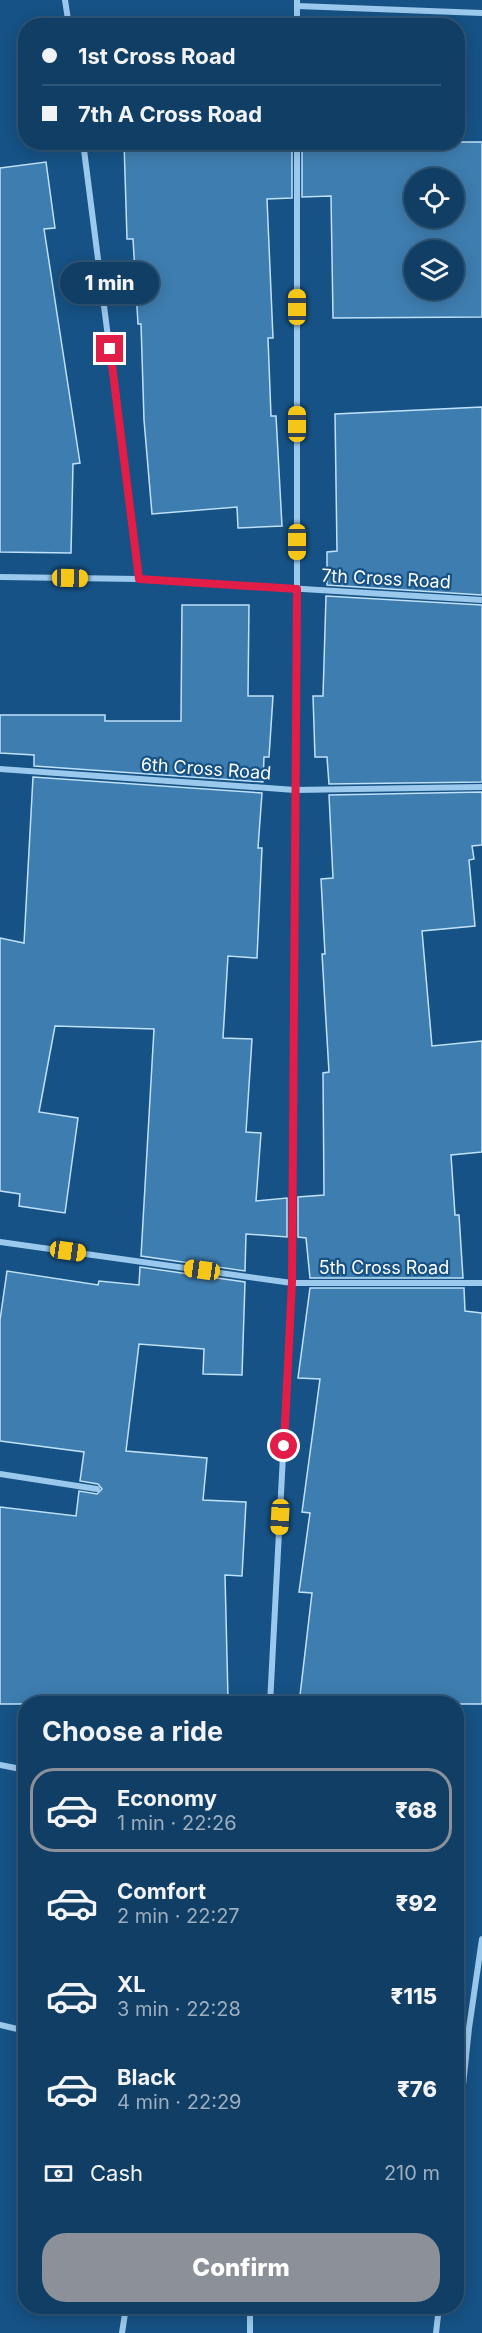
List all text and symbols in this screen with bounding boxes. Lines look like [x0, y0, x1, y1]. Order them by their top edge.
text: 1st Cross Road [78, 43, 236, 69]
text: 7th A Cross Road [78, 101, 262, 127]
map controls [404, 168, 464, 300]
button: locate [404, 168, 464, 228]
button: layers [404, 240, 464, 300]
callout: 1 min [60, 262, 160, 304]
text: 1 min [84, 271, 135, 295]
car [288, 289, 306, 325]
route end [96, 335, 123, 362]
car [288, 406, 306, 442]
car [288, 524, 306, 560]
street label: 7th Cross Road [321, 565, 451, 592]
car [52, 569, 88, 587]
street label: 6th Cross Road [140, 753, 272, 784]
car [49, 1240, 87, 1262]
street label: 5th Cross Road [319, 1257, 449, 1278]
car [183, 1259, 221, 1281]
route start [270, 1432, 297, 1459]
car [270, 1499, 290, 1535]
text: Choose a ride [42, 1715, 223, 1748]
icon: car [45, 1783, 99, 1837]
text: Economy [117, 1785, 217, 1811]
text: ₹68 [395, 1797, 437, 1823]
text: 1 min · 22:26 [117, 1811, 237, 1835]
icon: car [45, 1876, 99, 1930]
text: Comfort [117, 1878, 206, 1904]
text: ₹92 [396, 1890, 437, 1916]
text: 2 min · 22:27 [117, 1904, 240, 1928]
icon: car [45, 1969, 99, 2023]
text: XL [117, 1971, 146, 1997]
text: ₹115 [390, 1983, 437, 2009]
text: 3 min · 22:28 [117, 1997, 241, 2021]
icon: car [45, 2062, 99, 2116]
text: Black [117, 2064, 176, 2090]
text: ₹76 [397, 2076, 437, 2102]
text: 4 min · 22:29 [117, 2090, 242, 2114]
icon: cash [42, 2157, 75, 2190]
text: Cash [90, 2160, 143, 2186]
text: 210 m [384, 2161, 440, 2185]
button: Confirm [42, 2233, 440, 2302]

